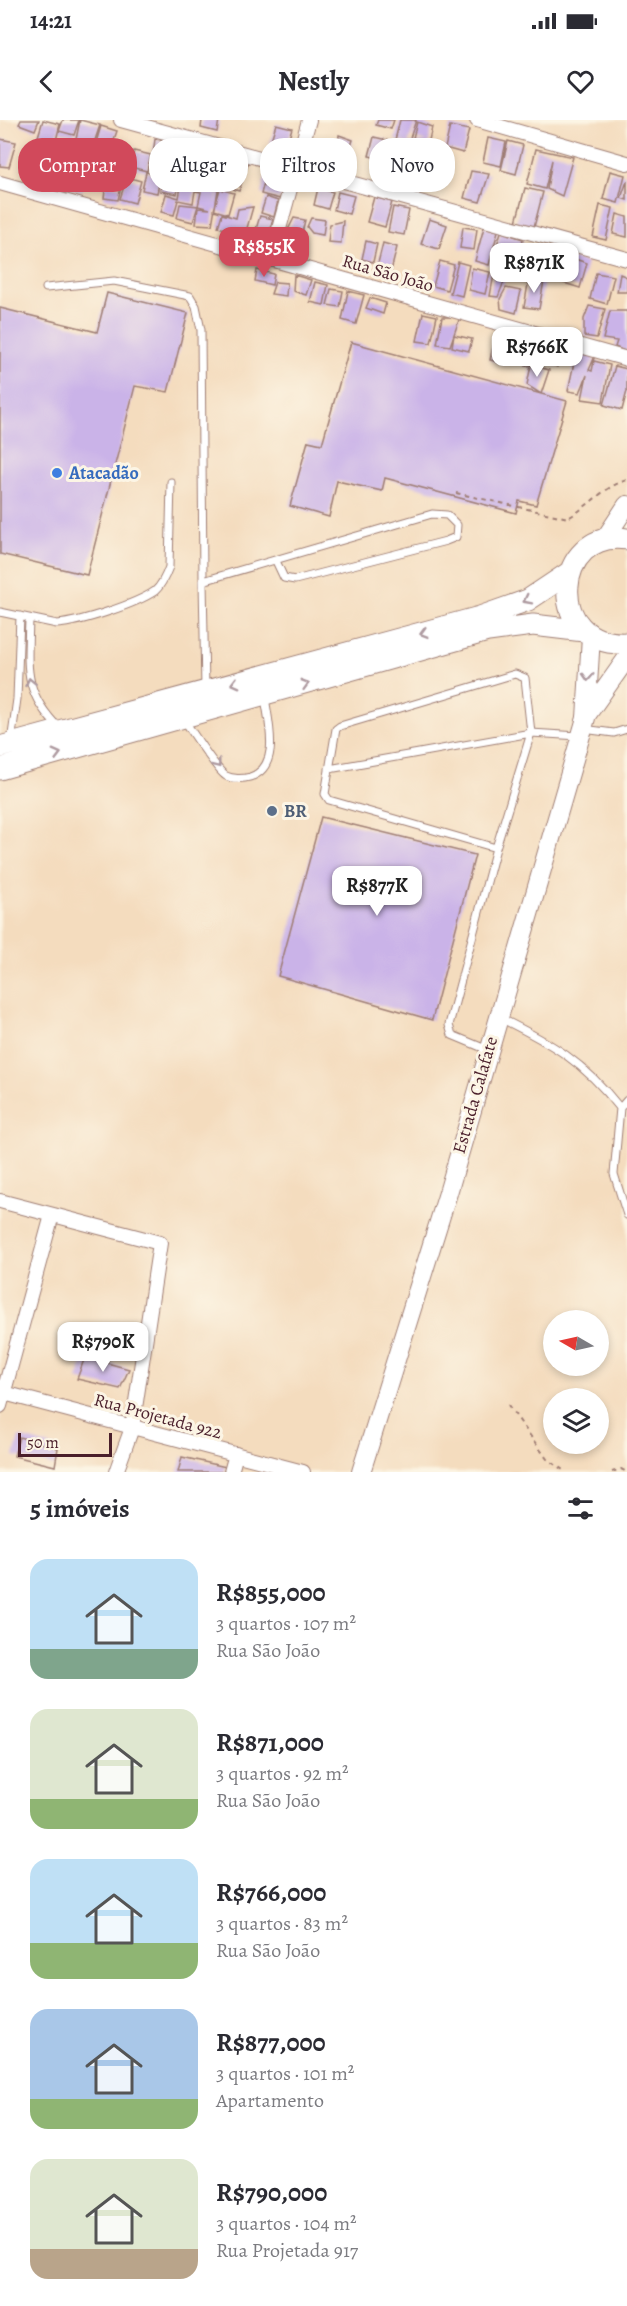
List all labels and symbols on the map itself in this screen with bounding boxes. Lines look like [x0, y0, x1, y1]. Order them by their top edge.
pin: R$855K [215, 227, 313, 278]
pin: R$871K [485, 243, 583, 294]
street label: Rua São João [340, 249, 436, 297]
pin: R$766K [488, 327, 586, 378]
place label: Atacadão [68, 461, 139, 485]
marker: Atacadão [50, 466, 64, 480]
one-way arrow [523, 593, 534, 604]
one-way arrow [419, 626, 429, 639]
one-way arrow [581, 672, 594, 681]
one-way arrow [230, 676, 240, 689]
one-way arrow [24, 677, 37, 687]
one-way arrow [299, 679, 310, 691]
one-way arrow [51, 748, 61, 761]
one-way arrow [210, 758, 221, 769]
place label: BR [284, 799, 307, 823]
marker: BR [265, 804, 279, 818]
pin: R$877K [328, 866, 426, 917]
street label: Estrada Calafate [447, 1033, 503, 1157]
north arrow [543, 1310, 609, 1376]
pin: R$790K [54, 1322, 152, 1373]
street label: Rua Projetada 922 [91, 1387, 225, 1445]
scale bar [18, 1430, 112, 1458]

